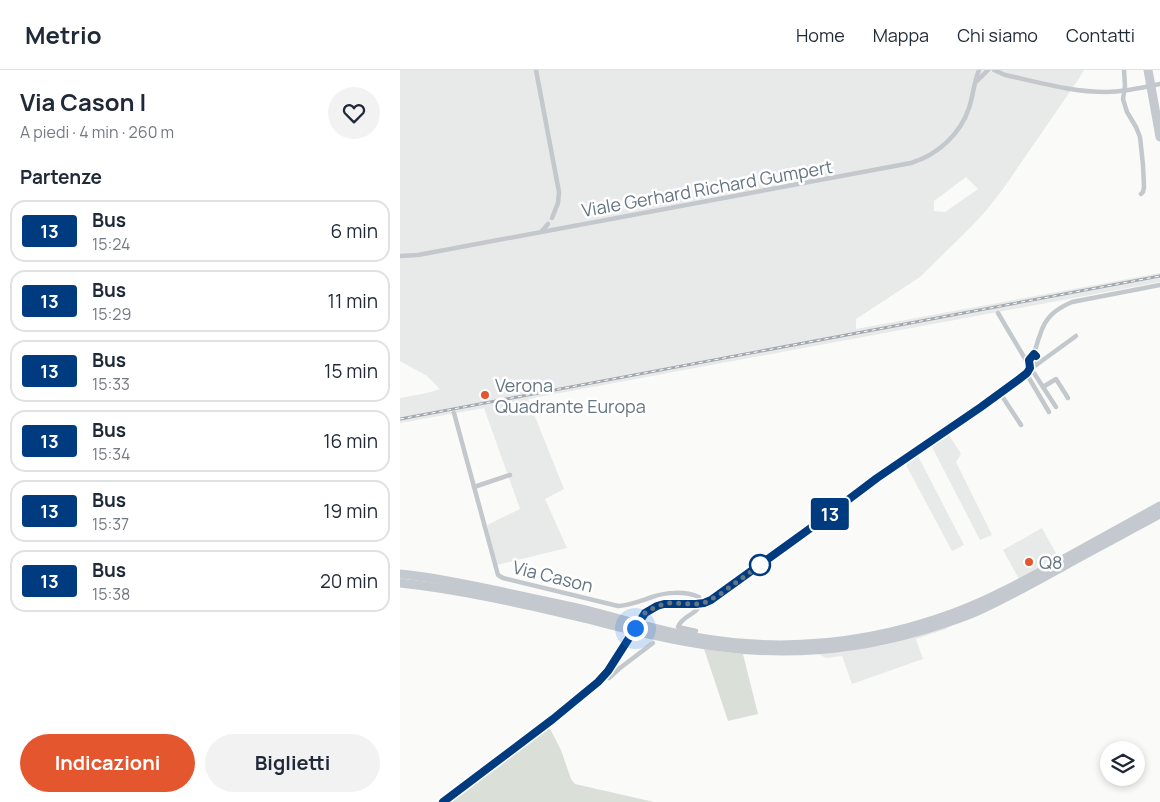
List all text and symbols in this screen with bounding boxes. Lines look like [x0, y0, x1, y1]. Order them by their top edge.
text: Metrio [25, 18, 102, 51]
text: Home [796, 23, 845, 47]
text: Mappa [873, 23, 929, 47]
text: Chi siamo [957, 23, 1038, 47]
text: Contatti [1066, 23, 1135, 47]
text: Via Cason I [20, 85, 146, 118]
button: heart [328, 87, 380, 139]
text: A piedi · 4 min · 260 m [20, 121, 174, 143]
street label: Viale Gerhard Richard Gumpert [580, 154, 834, 222]
text: Partenze [20, 164, 102, 190]
text: Bus [92, 207, 126, 233]
text: 6 min [331, 218, 378, 244]
text: 13 [40, 219, 59, 243]
text: 15:24 [92, 233, 131, 255]
text: Bus [92, 277, 126, 303]
text: 11 min [328, 288, 378, 314]
text: 13 [40, 289, 59, 313]
text: 15:29 [92, 303, 131, 325]
text: Bus [92, 347, 126, 373]
text: 15 min [324, 358, 378, 384]
text: 13 [40, 359, 59, 383]
text: 15:33 [92, 373, 130, 395]
place label: Verona Quadrante Europa [495, 373, 646, 418]
marker: Verona Quadrante Europa [479, 389, 491, 401]
text: Bus [92, 417, 126, 443]
text: 16 min [323, 428, 378, 454]
text: 13 [40, 429, 59, 453]
text: 15:34 [92, 443, 131, 465]
text: Bus [92, 487, 126, 513]
text: 19 min [323, 498, 378, 524]
line badge: 13 [808, 498, 852, 530]
text: 13 [40, 499, 59, 523]
text: 13 [821, 502, 839, 526]
text: 15:37 [92, 513, 129, 535]
place label: Q8 [1039, 550, 1062, 574]
street label: Via Cason [510, 554, 596, 598]
unlabelled marker [749, 554, 771, 576]
marker: Q8 [1023, 556, 1035, 568]
text: Bus [92, 557, 126, 583]
text: 20 min [320, 568, 378, 594]
text: 13 [40, 569, 59, 593]
text: 15:38 [92, 583, 130, 605]
your location [623, 616, 648, 641]
button: Indicazioni [20, 734, 195, 792]
button: Biglietti [205, 734, 380, 792]
map controls [1100, 741, 1145, 786]
button: layers [1100, 741, 1145, 786]

